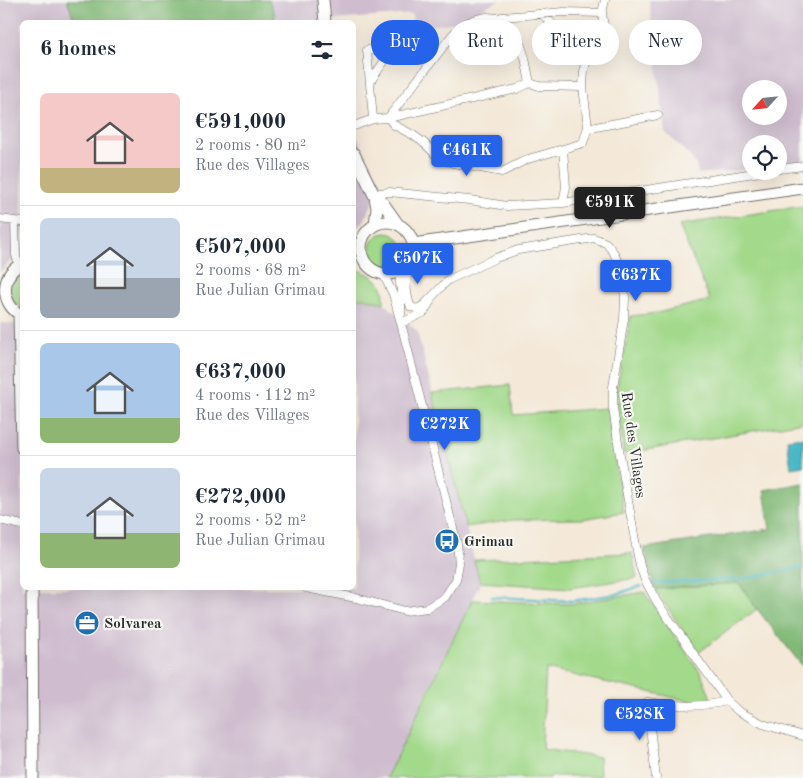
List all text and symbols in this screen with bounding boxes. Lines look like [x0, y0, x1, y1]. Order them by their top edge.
chip: Buy [371, 20, 439, 65]
chip: Rent [449, 20, 522, 65]
chip: Filters [532, 20, 619, 65]
chip: New [629, 20, 702, 65]
icon: filters [308, 36, 336, 64]
text: 6 homes [40, 39, 116, 60]
north arrow [742, 80, 788, 125]
map controls [742, 80, 787, 180]
text: €591,000 [195, 112, 286, 133]
icon: home [80, 113, 140, 173]
pin: €461K [432, 134, 502, 177]
button: locate [742, 135, 787, 180]
text: 2 rooms · 80 m² [195, 138, 306, 154]
text: €461K [442, 143, 492, 159]
text: Rue des Villages [195, 158, 309, 174]
pin: €591K [575, 186, 645, 229]
text: €591K [585, 195, 635, 211]
text: €507,000 [195, 237, 286, 258]
icon: home [80, 238, 140, 298]
pin: €507K [383, 242, 453, 285]
text: €507K [393, 251, 443, 267]
pin: €637K [601, 260, 671, 302]
text: 2 rooms · 68 m² [195, 263, 306, 279]
text: €637K [611, 268, 661, 284]
text: Rue Julian Grimau [195, 283, 325, 299]
text: €637,000 [195, 362, 286, 383]
icon: home [80, 363, 140, 423]
text: 4 rooms · 112 m² [195, 388, 315, 404]
street label: Rue des Villages [618, 391, 647, 499]
text: Rue des Villages [195, 408, 309, 424]
pin: €272K [410, 408, 480, 451]
text: €272K [420, 417, 470, 433]
text: €272,000 [195, 487, 286, 508]
icon: home [80, 488, 140, 548]
text: 2 rooms · 52 m² [195, 513, 306, 529]
bus stop icon: Grimau [434, 528, 460, 554]
text: Rue Julian Grimau [195, 533, 325, 549]
place label: Grimau [464, 535, 514, 550]
office icon: Solvarea [74, 610, 100, 636]
place label: Solvarea [104, 617, 162, 632]
pin: €528K [605, 698, 675, 741]
text: €528K [615, 707, 665, 723]

